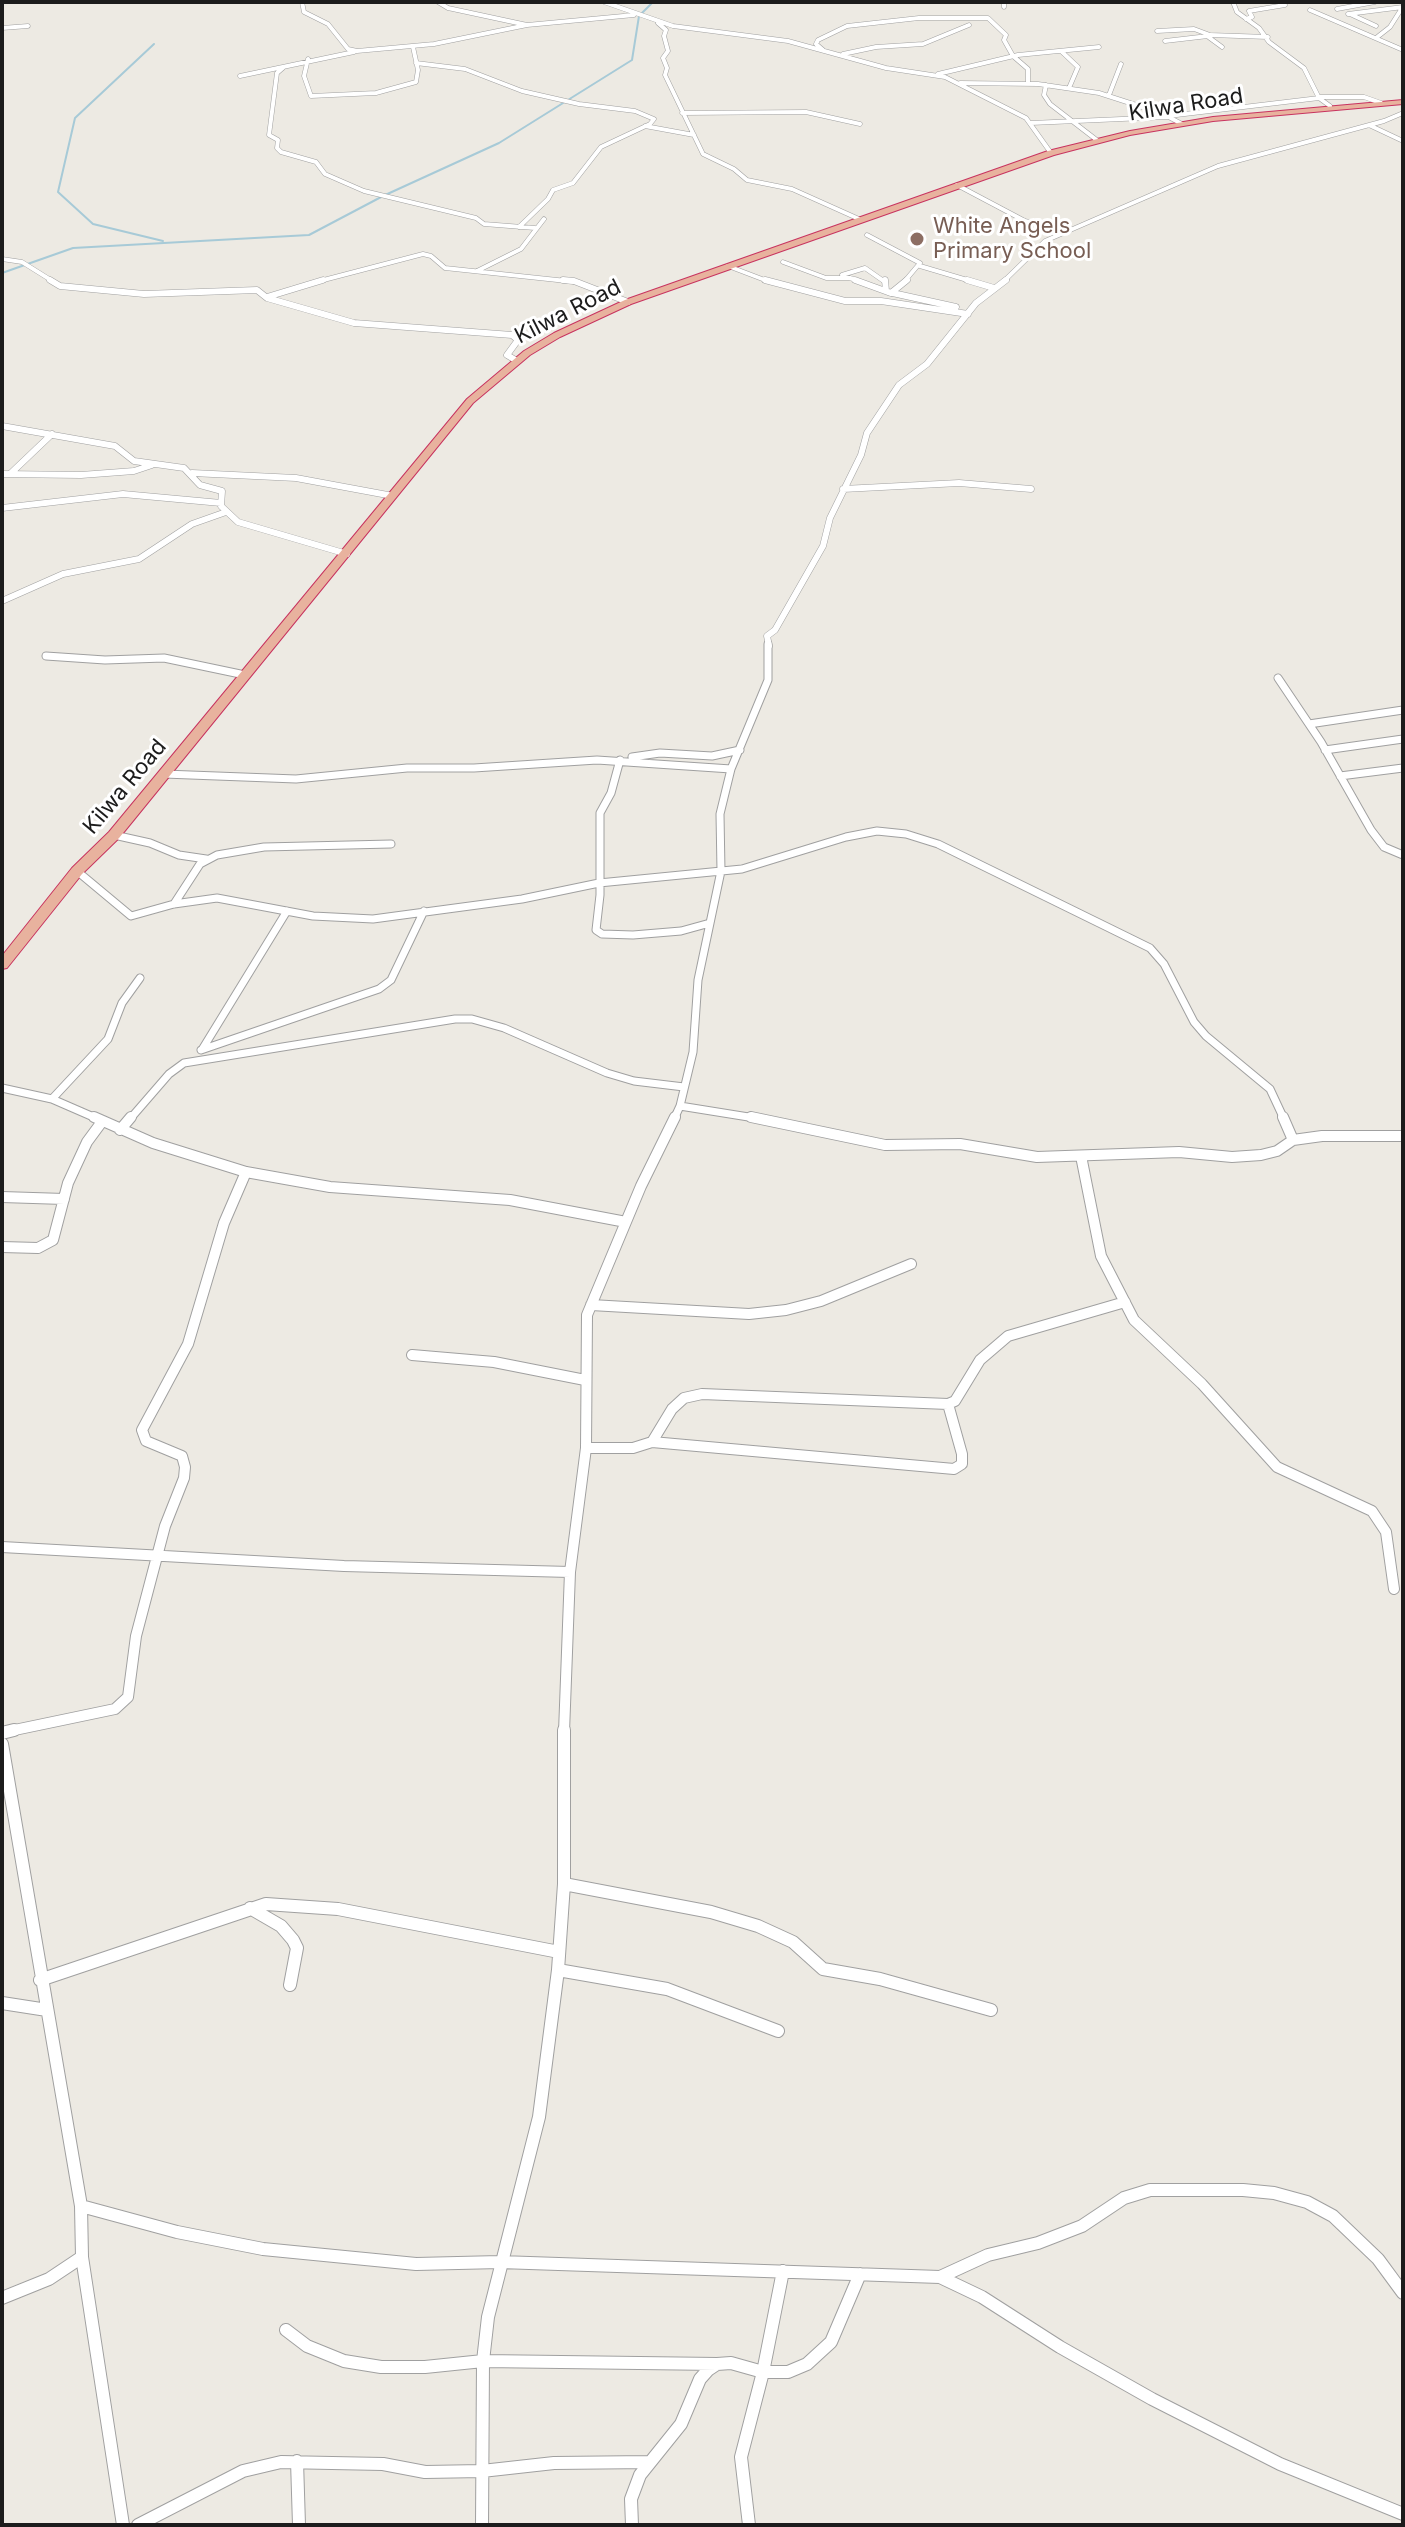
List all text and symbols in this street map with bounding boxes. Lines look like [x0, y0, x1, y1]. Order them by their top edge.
street label: Kilwa Road [1127, 83, 1245, 127]
place label: White Angels Primary School [933, 213, 1091, 264]
marker: White Angels Primary School [908, 230, 926, 248]
street label: Kilwa Road [511, 274, 625, 350]
street label: Kilwa Road [78, 734, 172, 840]

